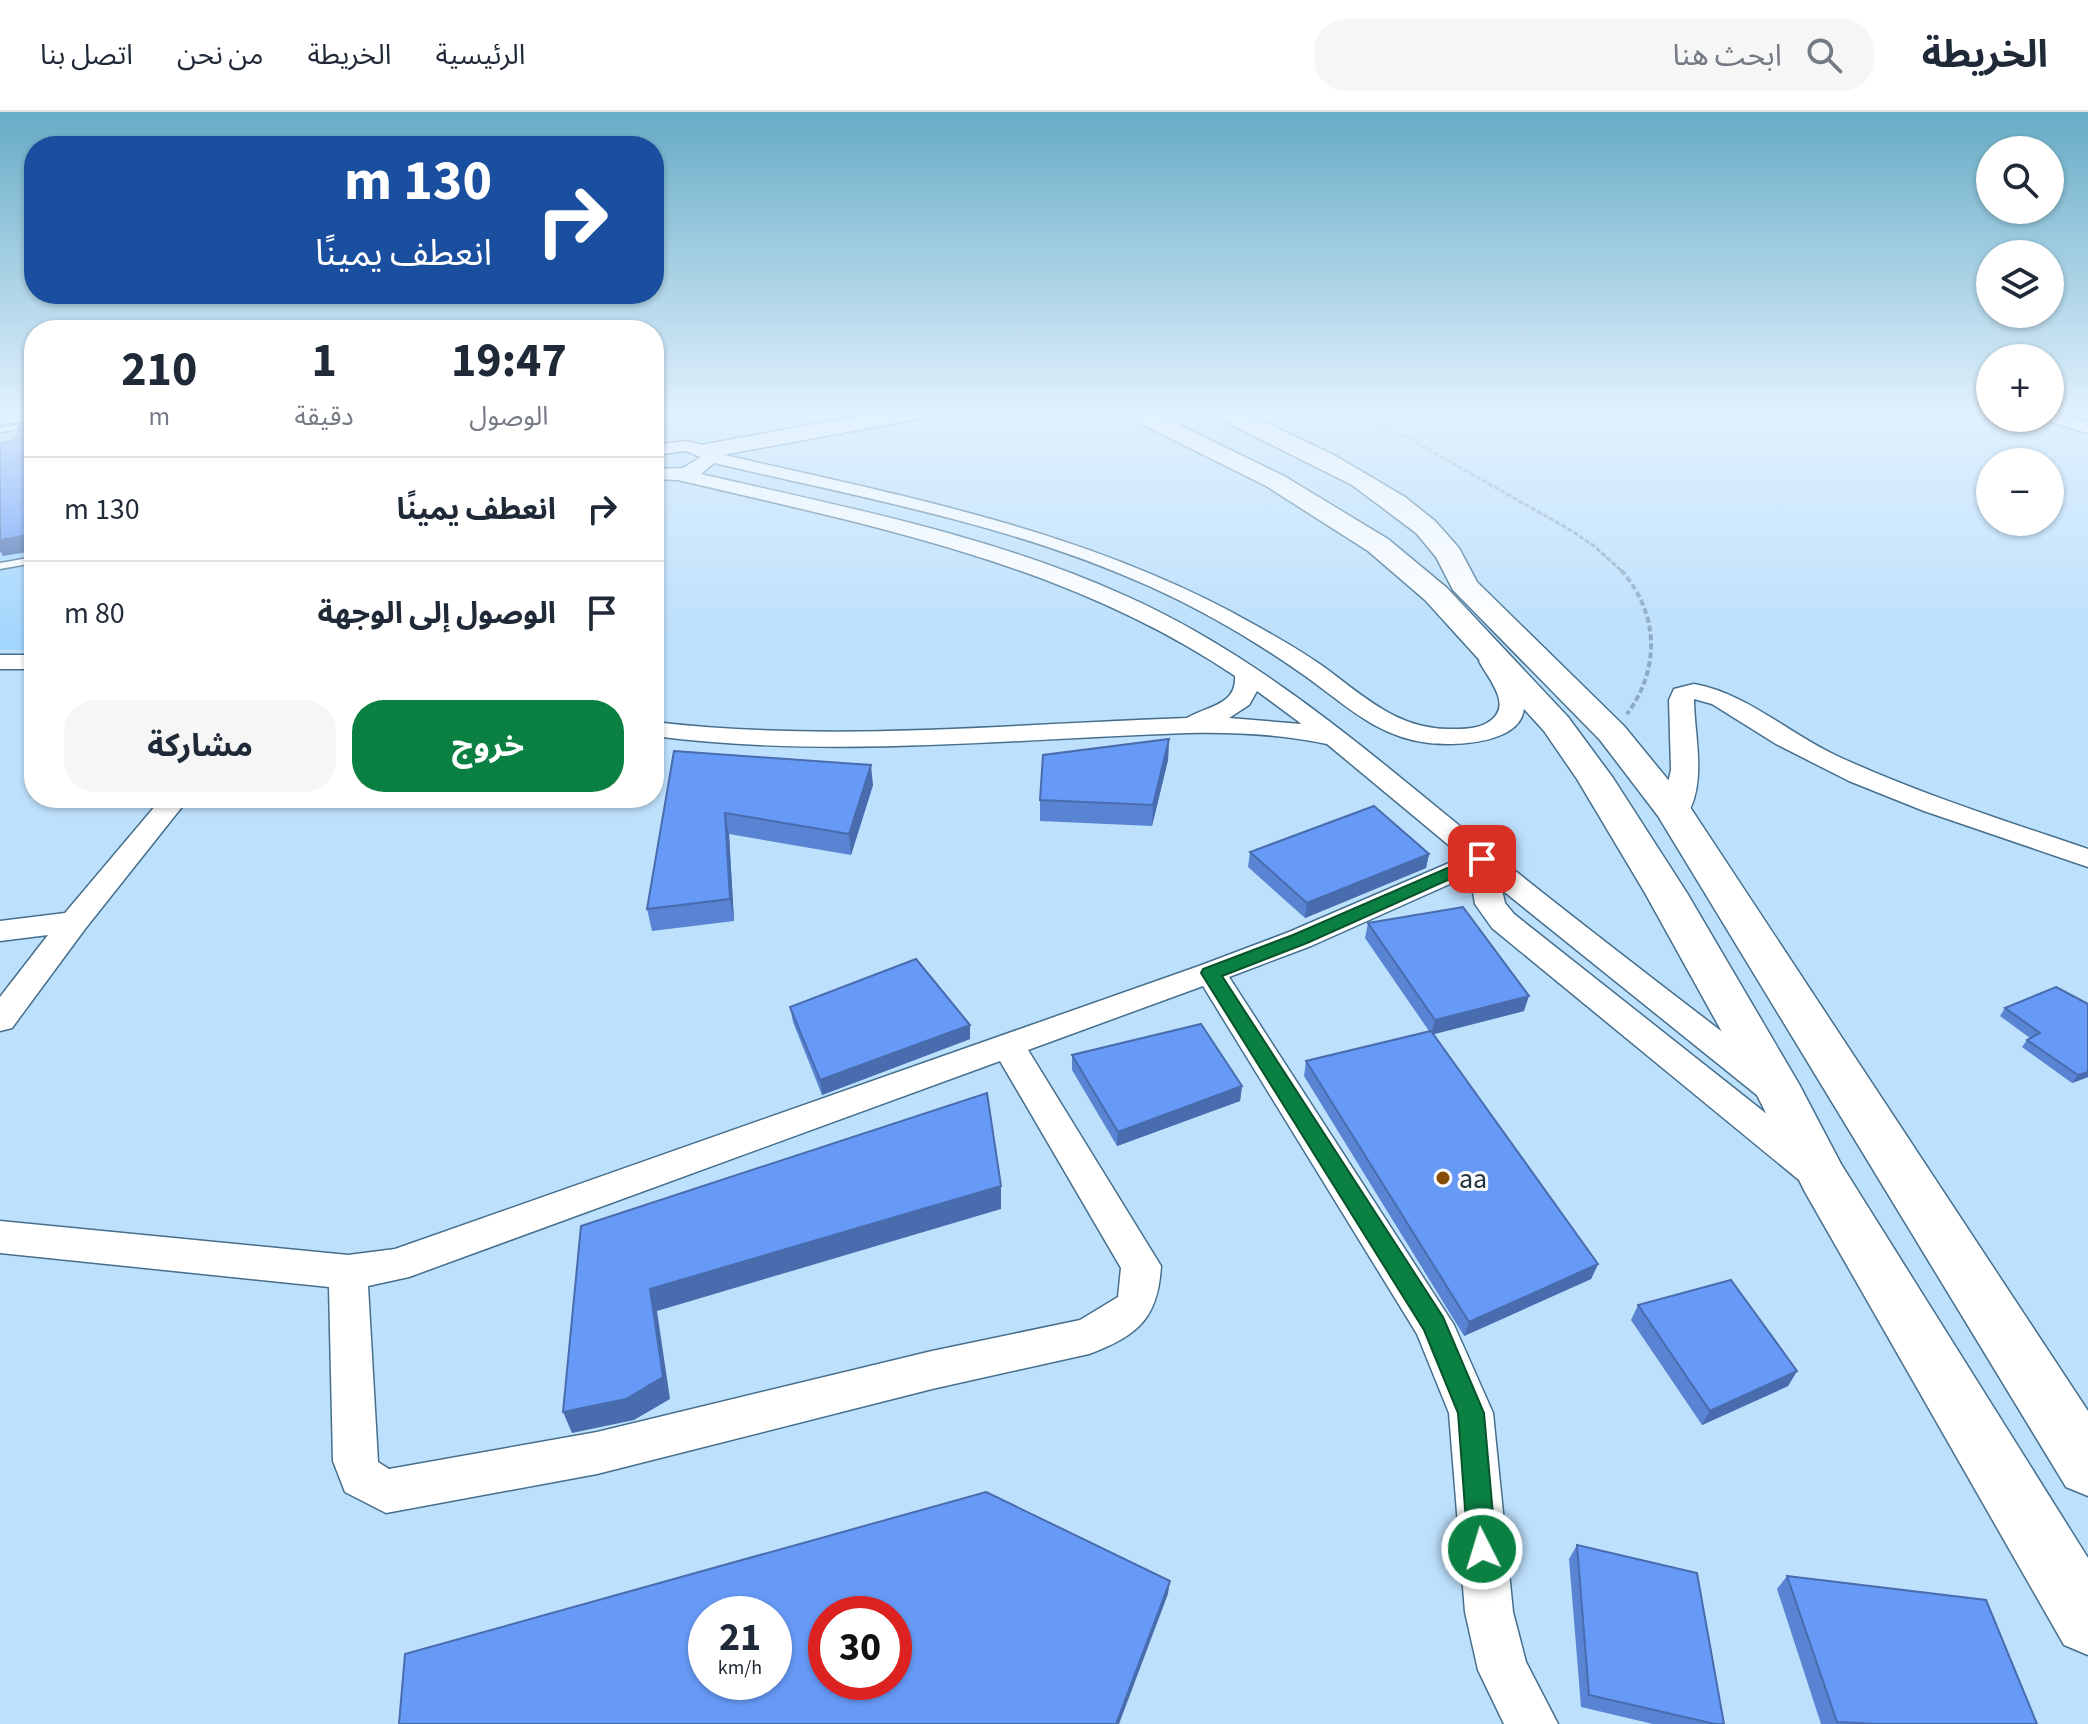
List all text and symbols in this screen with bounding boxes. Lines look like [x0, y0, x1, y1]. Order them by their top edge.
search box [1314, 19, 1874, 91]
text: الخريطة [1922, 28, 2048, 82]
icon: search [1802, 33, 1846, 77]
text: ابحث هنا [1672, 34, 1782, 77]
text: اتصل بنا [40, 35, 133, 75]
text: من نحن [177, 35, 264, 75]
text: الخريطة [308, 35, 391, 75]
text: الرئيسية [435, 35, 525, 75]
map controls [1976, 136, 2064, 536]
button: search [1976, 136, 2064, 224]
text: 130 m [344, 142, 492, 221]
icon: right [520, 168, 624, 272]
text: انعطف يمينًا [315, 228, 492, 279]
button: layers [1976, 240, 2064, 328]
text: 1 [311, 327, 337, 395]
text: 19:47 [451, 327, 567, 395]
text: 210 [121, 336, 197, 404]
button: + [1976, 344, 2064, 432]
text: m [148, 398, 170, 435]
text: دقيقة [295, 398, 354, 435]
text: الوصول [469, 398, 548, 435]
button: − [1976, 448, 2064, 536]
icon: right [580, 487, 624, 531]
text: 130 m [64, 488, 140, 531]
text: انعطف يمينًا [397, 488, 556, 531]
icon: arrive [580, 591, 624, 635]
text: 80 m [64, 592, 125, 635]
text: الوصول إلى الوجهة [317, 592, 556, 635]
button: مشاركة [64, 700, 336, 792]
button: خروج [352, 700, 624, 792]
pin [1448, 825, 1516, 893]
icon: arrive [1460, 837, 1504, 881]
place label: aa [1459, 1159, 1487, 1199]
marker: aa [1434, 1169, 1452, 1187]
position arrow [1440, 1507, 1524, 1591]
speed limit sign: 30 [808, 1596, 912, 1700]
text: 21 [719, 1609, 761, 1666]
text: km/h [718, 1654, 762, 1682]

